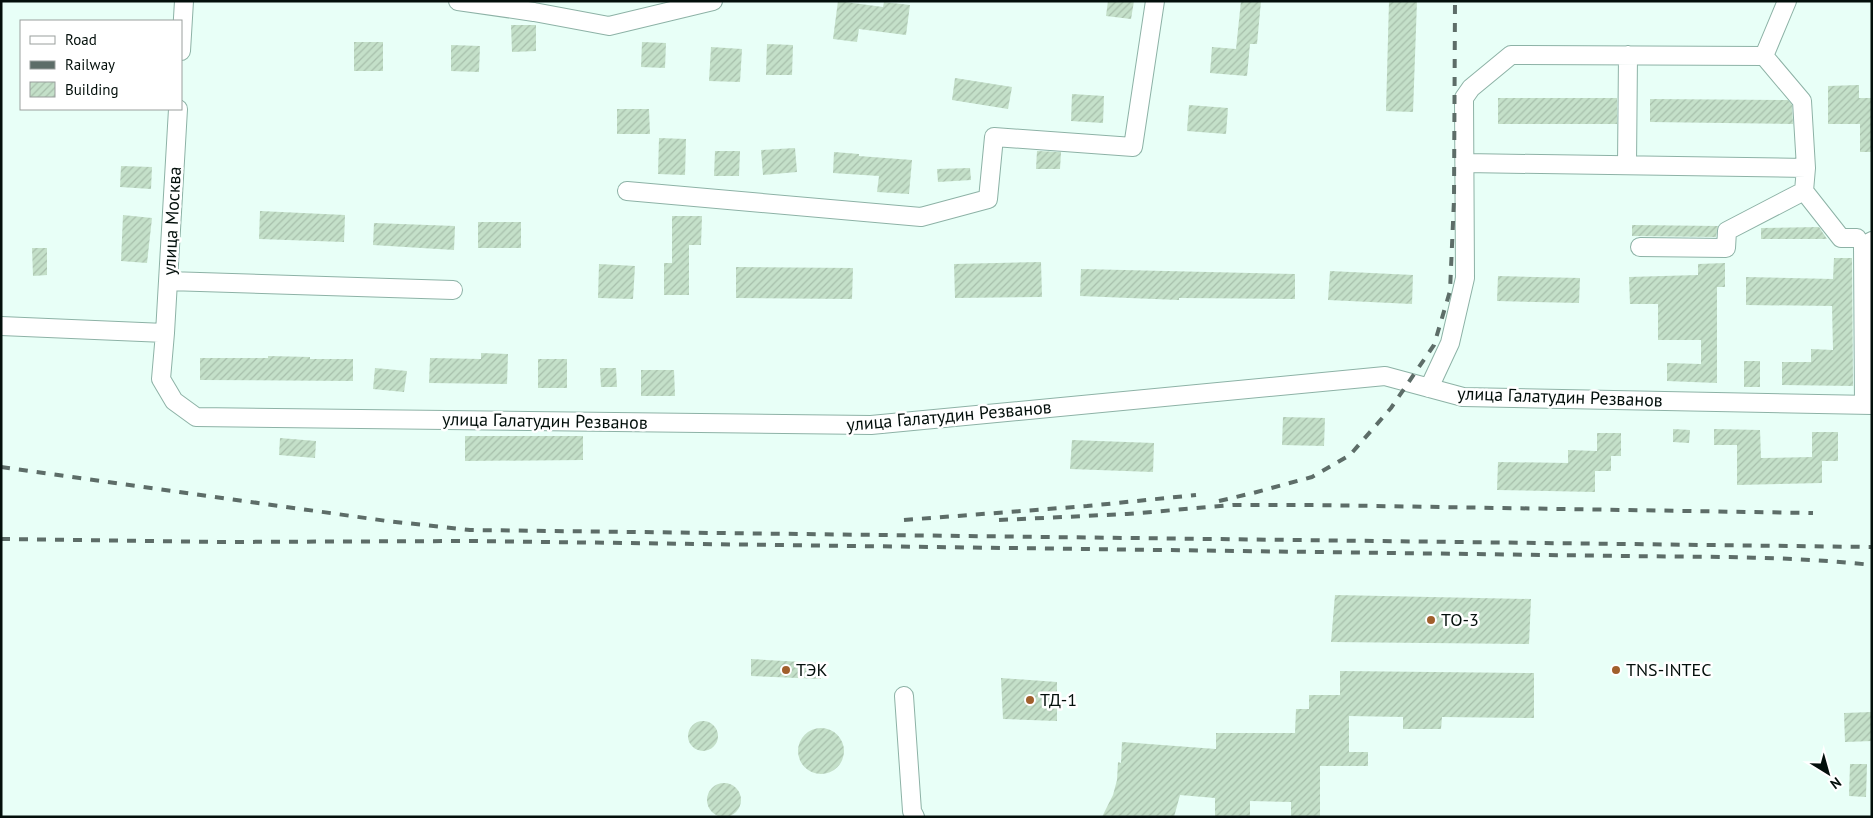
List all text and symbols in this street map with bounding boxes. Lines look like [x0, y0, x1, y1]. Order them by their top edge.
legend [20, 20, 182, 110]
text: Road [65, 30, 97, 49]
text: Railway [65, 55, 115, 74]
text: Building [65, 80, 119, 99]
street label: улица Москва [157, 166, 186, 276]
street label: улица Галатудин Резванов [1457, 381, 1663, 412]
street label: улица Галатудин Резванов [846, 395, 1052, 436]
street label: улица Галатудин Резванов [442, 407, 648, 434]
place label: ТО-3 [1441, 608, 1479, 631]
marker: ТО-3 [1425, 614, 1437, 626]
place label: ТЭК [796, 658, 827, 681]
place label: TNS-INTEC [1626, 658, 1711, 681]
marker: ТЭК [780, 664, 792, 676]
marker: TNS-INTEC [1610, 664, 1622, 676]
place label: ТД-1 [1040, 688, 1077, 711]
marker: ТД-1 [1024, 694, 1036, 706]
north arrow [1803, 748, 1853, 798]
text: N [1827, 773, 1845, 793]

